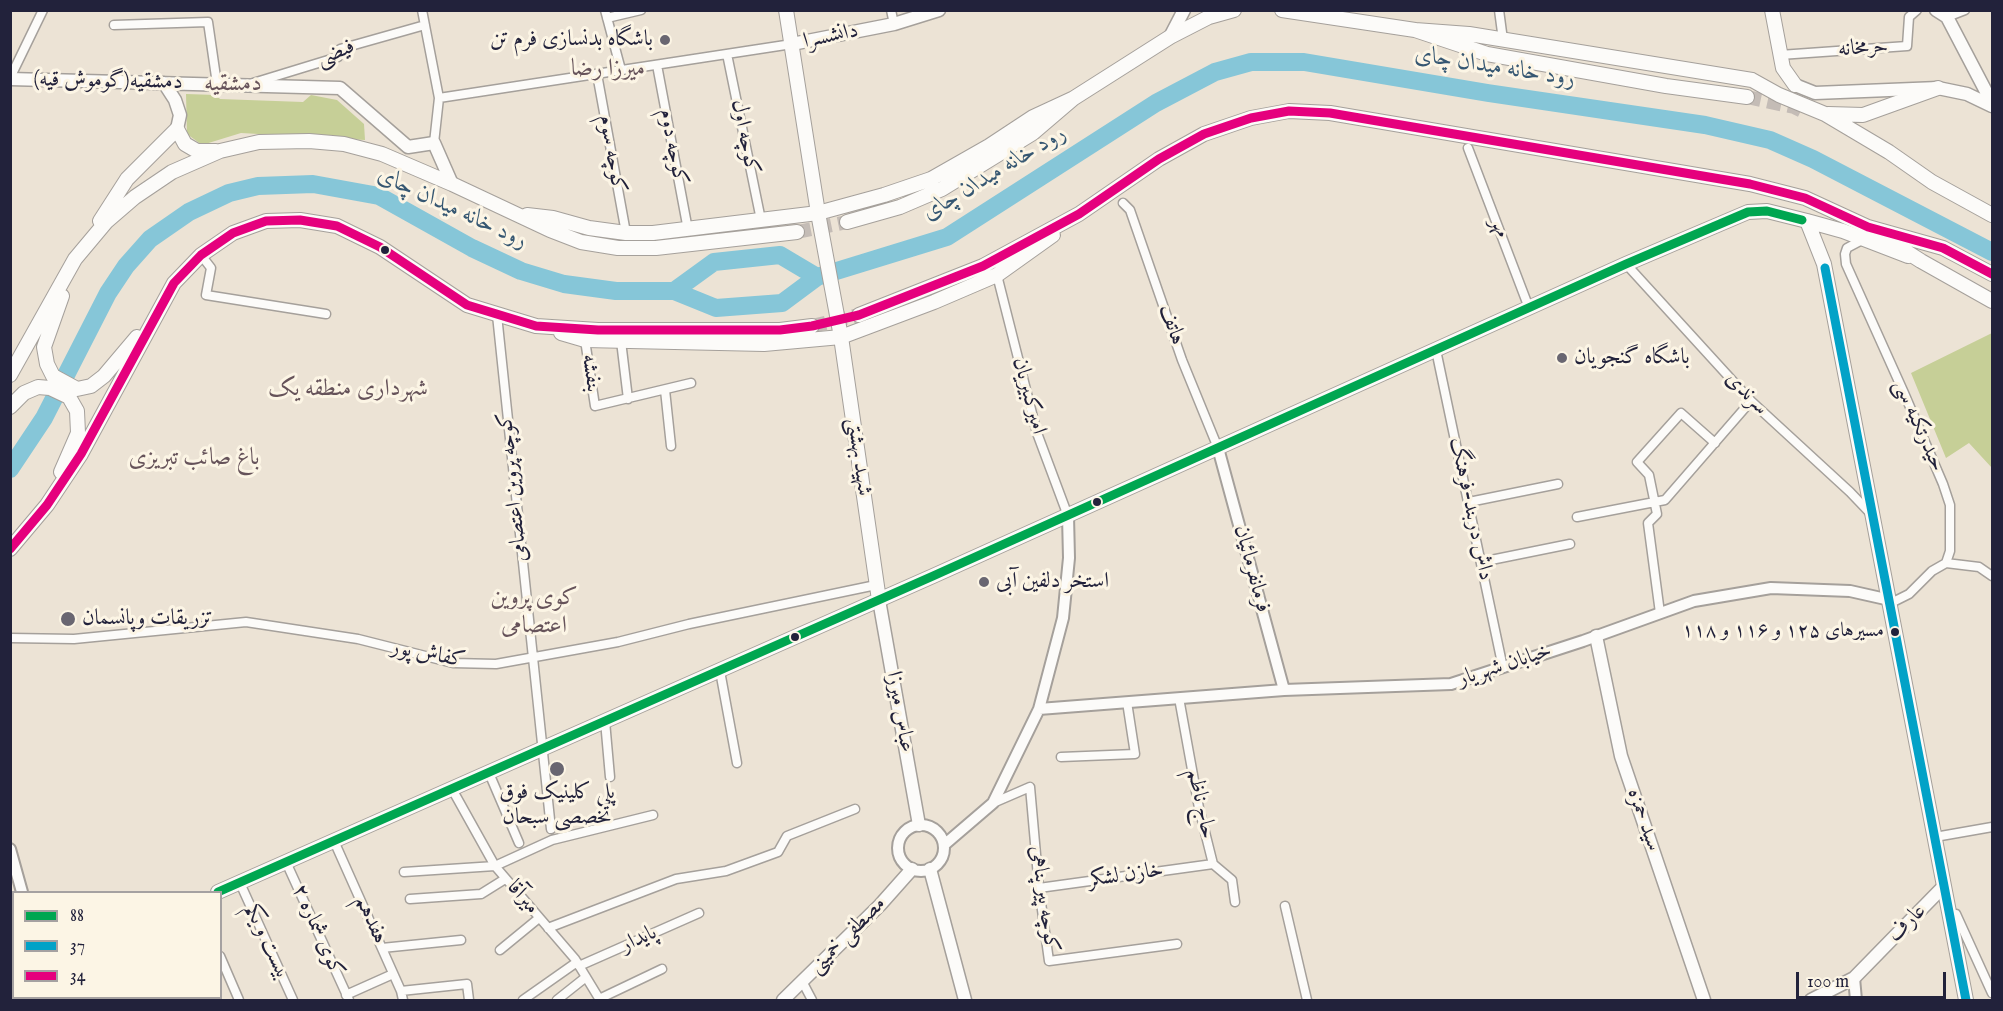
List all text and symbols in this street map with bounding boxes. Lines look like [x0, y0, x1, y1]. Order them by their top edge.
street label: دانشسرا [801, 18, 861, 56]
place label: باشگاه بدنسازی فرم تن [490, 27, 653, 53]
marker: باشگاه بدنسازی فرم تن [658, 33, 672, 47]
street label: فیضی [313, 34, 359, 74]
street label: حرمخانه [1837, 34, 1889, 64]
water label: رود خانه میدان چای [1412, 41, 1578, 95]
district label: میرزا رضا [571, 56, 645, 84]
street label: دمشقیه(گوموش قیه) [33, 67, 183, 97]
district label: دمشقیه [204, 71, 262, 99]
street label: کوچه اول [724, 97, 764, 177]
street label: کوچه دوم [652, 107, 692, 187]
street label: کوچه سوم [591, 113, 631, 195]
water label: رود خانه میدان چای [918, 120, 1072, 228]
water label: رود خانه میدان چای [372, 162, 532, 256]
street label: مهر [1483, 214, 1515, 242]
unlabelled marker [379, 244, 391, 256]
street label: هاتف [1152, 301, 1190, 349]
place label: باشگاه گنجویان [1574, 345, 1690, 371]
marker: باشگاه گنجویان [1555, 351, 1569, 365]
street label: بنفشه [574, 352, 606, 394]
street label: امیرکبیریان [1005, 355, 1051, 437]
street label: سرندی [1719, 367, 1773, 421]
district label: شهرداری منطقه یک [268, 376, 428, 404]
street label: حیدرتکیه سی [1886, 376, 1950, 476]
street label: کوچه پروین اعتصامی [493, 411, 535, 563]
street label: شهید بهشتى [839, 416, 877, 498]
street label: داش دربند-فرهنگ [1442, 435, 1498, 583]
district label: باغ صائب تبریزی [129, 445, 259, 473]
unlabelled marker [1091, 496, 1103, 508]
street label: فرمانفرمائیان [1227, 522, 1275, 616]
place label: استخر دلفین آبی [996, 569, 1109, 595]
marker: استخر دلفین آبی [977, 575, 991, 589]
district label: کوی پروین اعتصامی [490, 585, 578, 641]
place label: تزریقات وپانسمان [82, 606, 213, 632]
marker: تزریقات وپانسمان [59, 610, 77, 628]
place label: مسیرهای ۱۲۵ و ۱۱۶ و ۱۱۸ [1682, 620, 1884, 644]
marker: مسیرهای ۱۲۵ و ۱۱۶ و ۱۱۸ [1889, 626, 1901, 638]
unlabelled marker [789, 631, 801, 643]
street label: کفاش پور [389, 635, 467, 675]
street label: خیابان شهریار [1455, 638, 1555, 694]
street label: عباس میرزا [879, 669, 919, 755]
marker: پلی کلینیک فوق تخصصی سبحان [548, 760, 566, 778]
street label: حاج ناظم [1180, 767, 1220, 841]
place label: پلی کلینیک فوق تخصصی سبحان [499, 780, 615, 831]
street label: سید حمزه [1620, 785, 1666, 855]
street label: کوچه پیر پناهی [1022, 844, 1064, 954]
street label: خازن لشکر [1087, 858, 1165, 894]
street label: میرآقا [500, 875, 544, 921]
street label: کوی شماره ۲ [285, 881, 349, 981]
legend [12, 891, 222, 999]
street label: هفدهم [348, 892, 392, 948]
street label: مصطفی خمینی [804, 892, 892, 980]
street label: عارف [1883, 899, 1933, 949]
street label: بیست و یکم [237, 900, 295, 984]
text: 88 [70, 905, 84, 928]
street label: پایدار [617, 920, 661, 960]
text: 37 [70, 935, 85, 958]
scale bar [1799, 960, 1949, 998]
text: 34 [70, 965, 86, 988]
text: 100 m [1807, 971, 1849, 994]

